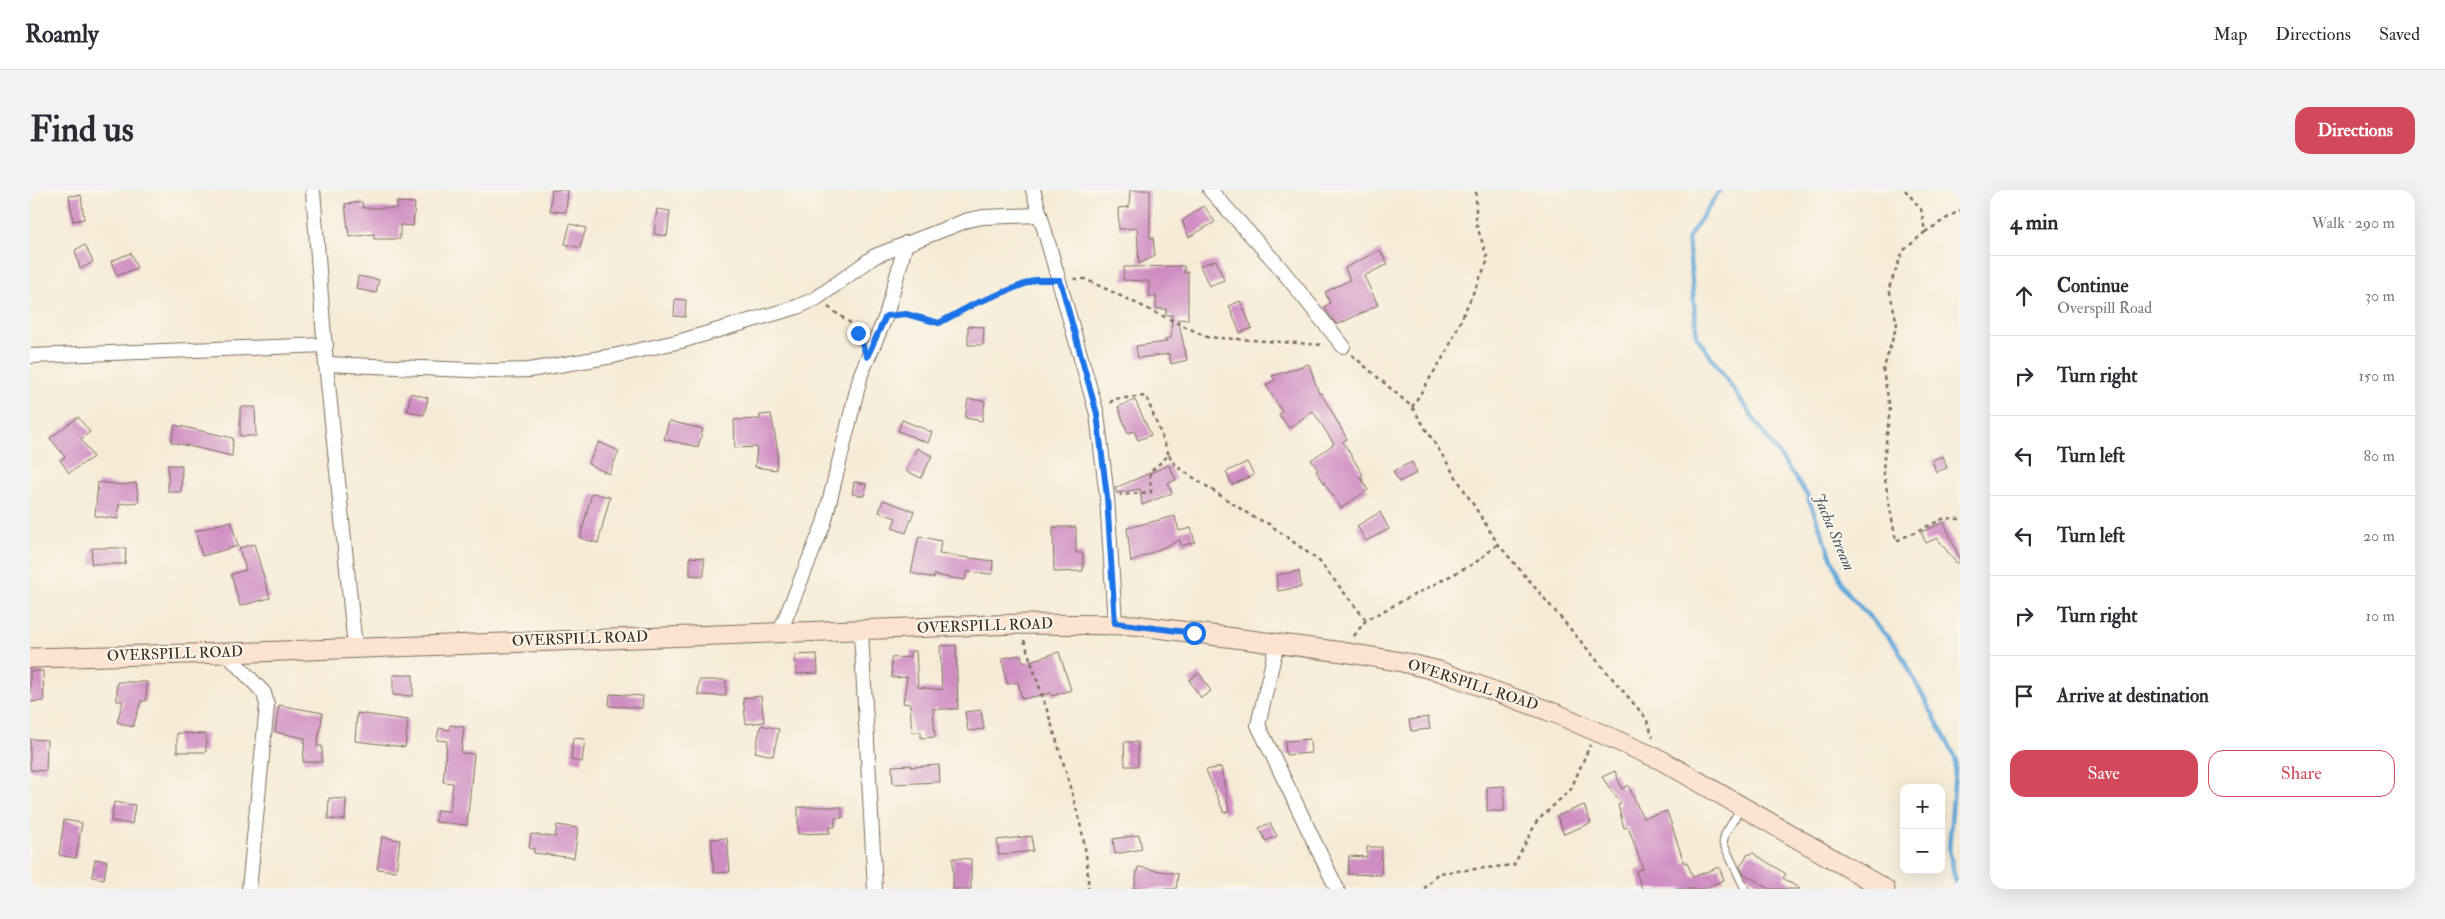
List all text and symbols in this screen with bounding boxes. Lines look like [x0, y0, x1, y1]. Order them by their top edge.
text: Roamly [25, 19, 99, 50]
text: Map [2214, 23, 2247, 46]
text: Directions [2275, 23, 2351, 46]
text: Saved [2379, 23, 2420, 46]
button: Directions [2295, 107, 2415, 154]
text: Find us [30, 108, 134, 152]
text: 4 min [2010, 209, 2058, 236]
text: Walk · 290 m [2312, 213, 2395, 233]
text: Continue [2057, 274, 2128, 298]
icon: ahead [2010, 282, 2038, 310]
text: 30 m [2365, 286, 2395, 306]
text: Overspill Road [2057, 298, 2152, 318]
route end [847, 322, 870, 345]
icon: right [2010, 362, 2038, 390]
text: Turn right [2057, 364, 2137, 388]
text: 150 m [2358, 366, 2395, 386]
icon: left [2010, 442, 2038, 470]
text: Turn left [2057, 444, 2125, 468]
text: 80 m [2364, 446, 2395, 466]
water label: Jacha Stream [1809, 490, 1859, 574]
icon: left [2010, 522, 2038, 550]
text: Turn left [2057, 524, 2125, 548]
text: 20 m [2363, 526, 2395, 546]
icon: right [2010, 602, 2038, 630]
text: Turn right [2057, 604, 2137, 628]
text: 10 m [2365, 606, 2395, 626]
street label: OVERSPILL ROAD [917, 614, 1053, 638]
route start [1183, 622, 1206, 645]
street label: OVERSPILL ROAD [512, 627, 648, 651]
street label: OVERSPILL ROAD [107, 642, 243, 666]
street label: OVERSPILL ROAD [1405, 655, 1541, 715]
icon: arrive [2010, 682, 2038, 710]
text: Arrive at destination [2057, 684, 2209, 708]
button: Save [2010, 750, 2198, 797]
button: Share [2208, 750, 2395, 797]
map controls [1900, 784, 1945, 874]
button: + [1900, 784, 1945, 829]
button: − [1900, 829, 1945, 874]

